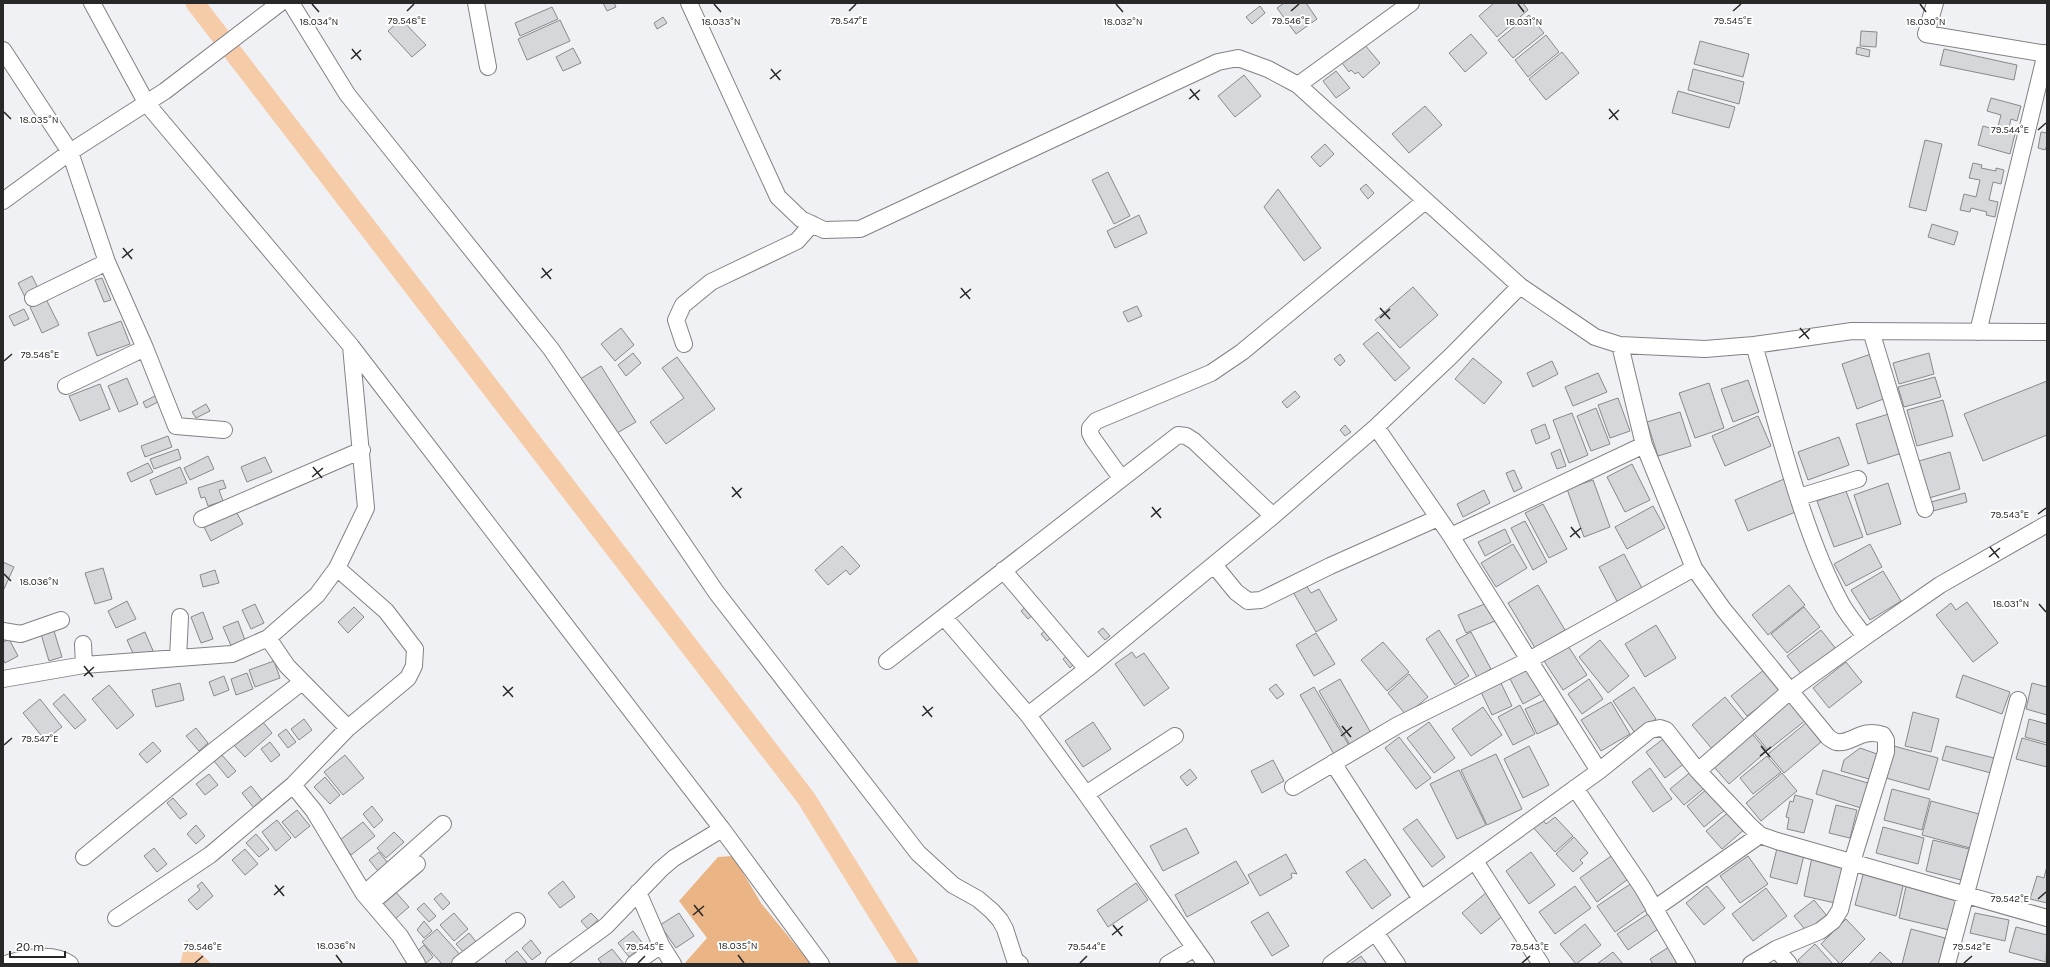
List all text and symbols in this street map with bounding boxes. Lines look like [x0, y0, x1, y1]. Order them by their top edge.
text: 79.548°E [388, 15, 426, 27]
text: 79.547°E [830, 15, 868, 27]
text: 79.546°E [1272, 15, 1310, 27]
text: 79.545°E [1714, 15, 1752, 27]
text: 18.034°N [300, 16, 338, 28]
text: 18.033°N [701, 16, 741, 28]
text: 18.032°N [1103, 16, 1143, 28]
text: 18.031°N [1506, 16, 1542, 28]
text: 18.030°N [1906, 16, 1946, 28]
text: 18.035°N [20, 114, 58, 126]
text: 79.544°E [1991, 124, 2029, 136]
text: 79.548°E [21, 349, 59, 361]
text: 79.543°E [1991, 509, 2029, 521]
text: 18.036°N [19, 576, 59, 588]
text: 18.031°N [1993, 598, 2029, 610]
text: 79.547°E [21, 733, 59, 745]
text: 79.542°E [1991, 893, 2029, 905]
scale bar [10, 933, 65, 959]
text: 20 m [16, 940, 44, 954]
text: 18.036°N [316, 940, 356, 952]
text: 18.035°N [719, 940, 757, 952]
text: 79.546°E [184, 941, 222, 953]
text: 79.545°E [626, 941, 664, 953]
text: 79.544°E [1068, 941, 1106, 953]
text: 79.543°E [1511, 941, 1549, 953]
text: 79.542°E [1953, 941, 1991, 953]

